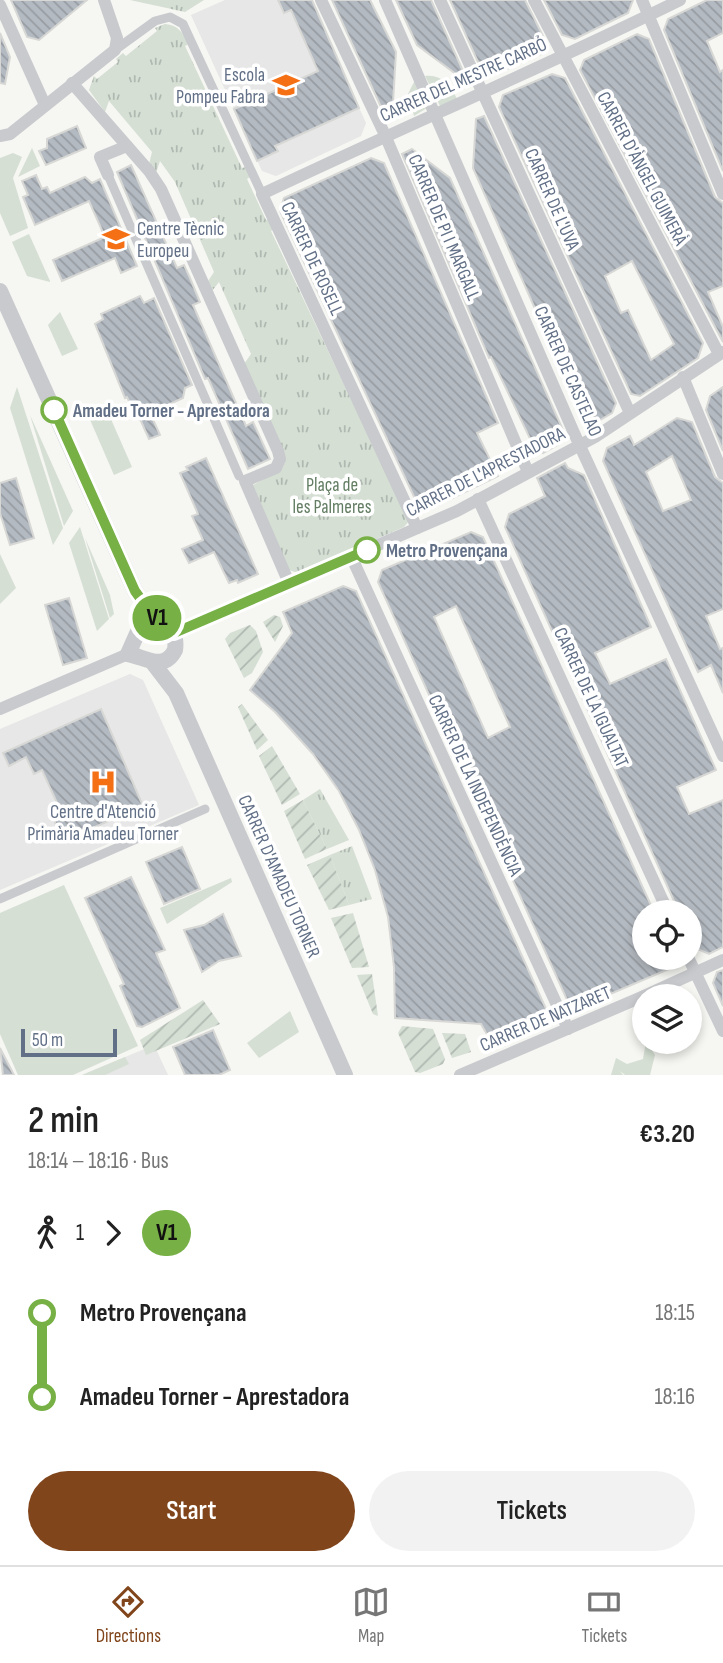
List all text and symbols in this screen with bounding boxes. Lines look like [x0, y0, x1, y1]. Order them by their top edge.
street label: CARRER DEL MESTRE CARBÓ [377, 33, 551, 128]
place label: Escola Pompeu Fabra [176, 64, 265, 109]
school or university icon: Escola Pompeu Fabra [271, 70, 301, 100]
street label: CARRER D'ÀNGEL GUIMERÀ [591, 88, 692, 250]
street label: CARRER DE L'UVA [519, 145, 585, 255]
street label: CARRER DE PI I MARGALL [403, 151, 485, 304]
street label: CARRER DE ROSELL [275, 198, 348, 319]
place label: Centre Tècnic Europeu [137, 218, 224, 263]
school or university icon: Centre Tècnic Europeu [101, 224, 131, 254]
street label: CARRER DE CASTELAO [529, 303, 607, 440]
marker: Amadeu Torner - Aprestadora [41, 397, 67, 423]
place label: Amadeu Torner - Aprestadora [72, 400, 270, 423]
street label: CARRER DE L'APRESTADORA [403, 422, 570, 522]
park label: Plaça de les Palmeres [292, 474, 372, 519]
marker: Metro Provençana [354, 537, 380, 563]
place label: Metro Provençana [386, 540, 508, 563]
line badge: V1 [125, 595, 188, 641]
text: V1 [146, 603, 168, 632]
street label: CARRER DE LA IGUALTAT [548, 624, 633, 771]
street label: CARRER DE LA INDEPENDÈNCIA [423, 691, 527, 881]
hospital icon: Centre d'Atenció Primària Amadeu Torner [88, 767, 118, 797]
street label: CARRER D'AMADEU TORNER [232, 792, 325, 962]
place label: Centre d'Atenció Primària Amadeu Torner [27, 801, 179, 846]
map controls [632, 900, 702, 1054]
button: locate [632, 900, 702, 970]
street label: CARRER DE NATZARET [477, 981, 615, 1057]
button: layers [632, 984, 702, 1054]
scale bar [21, 1026, 117, 1058]
text: 50 m [32, 1029, 63, 1052]
text: 2 min [28, 1098, 99, 1143]
text: €3.20 [639, 1119, 695, 1150]
text: 18:14 – 18:16 · Bus [28, 1147, 169, 1175]
icon: walk [28, 1214, 66, 1252]
icon: forward [94, 1214, 132, 1252]
text: V1 [156, 1218, 177, 1247]
text: 1 [76, 1219, 84, 1247]
text: Metro Provençana [80, 1298, 247, 1329]
text: 18:15 [655, 1299, 695, 1327]
text: Amadeu Torner - Aprestadora [80, 1382, 349, 1413]
text: 18:16 [654, 1383, 695, 1411]
button: Start [28, 1471, 355, 1551]
button: Tickets [369, 1471, 695, 1551]
tab: Directions [96, 1583, 161, 1648]
tab: Map [352, 1583, 390, 1648]
tab: Tickets [581, 1583, 627, 1648]

